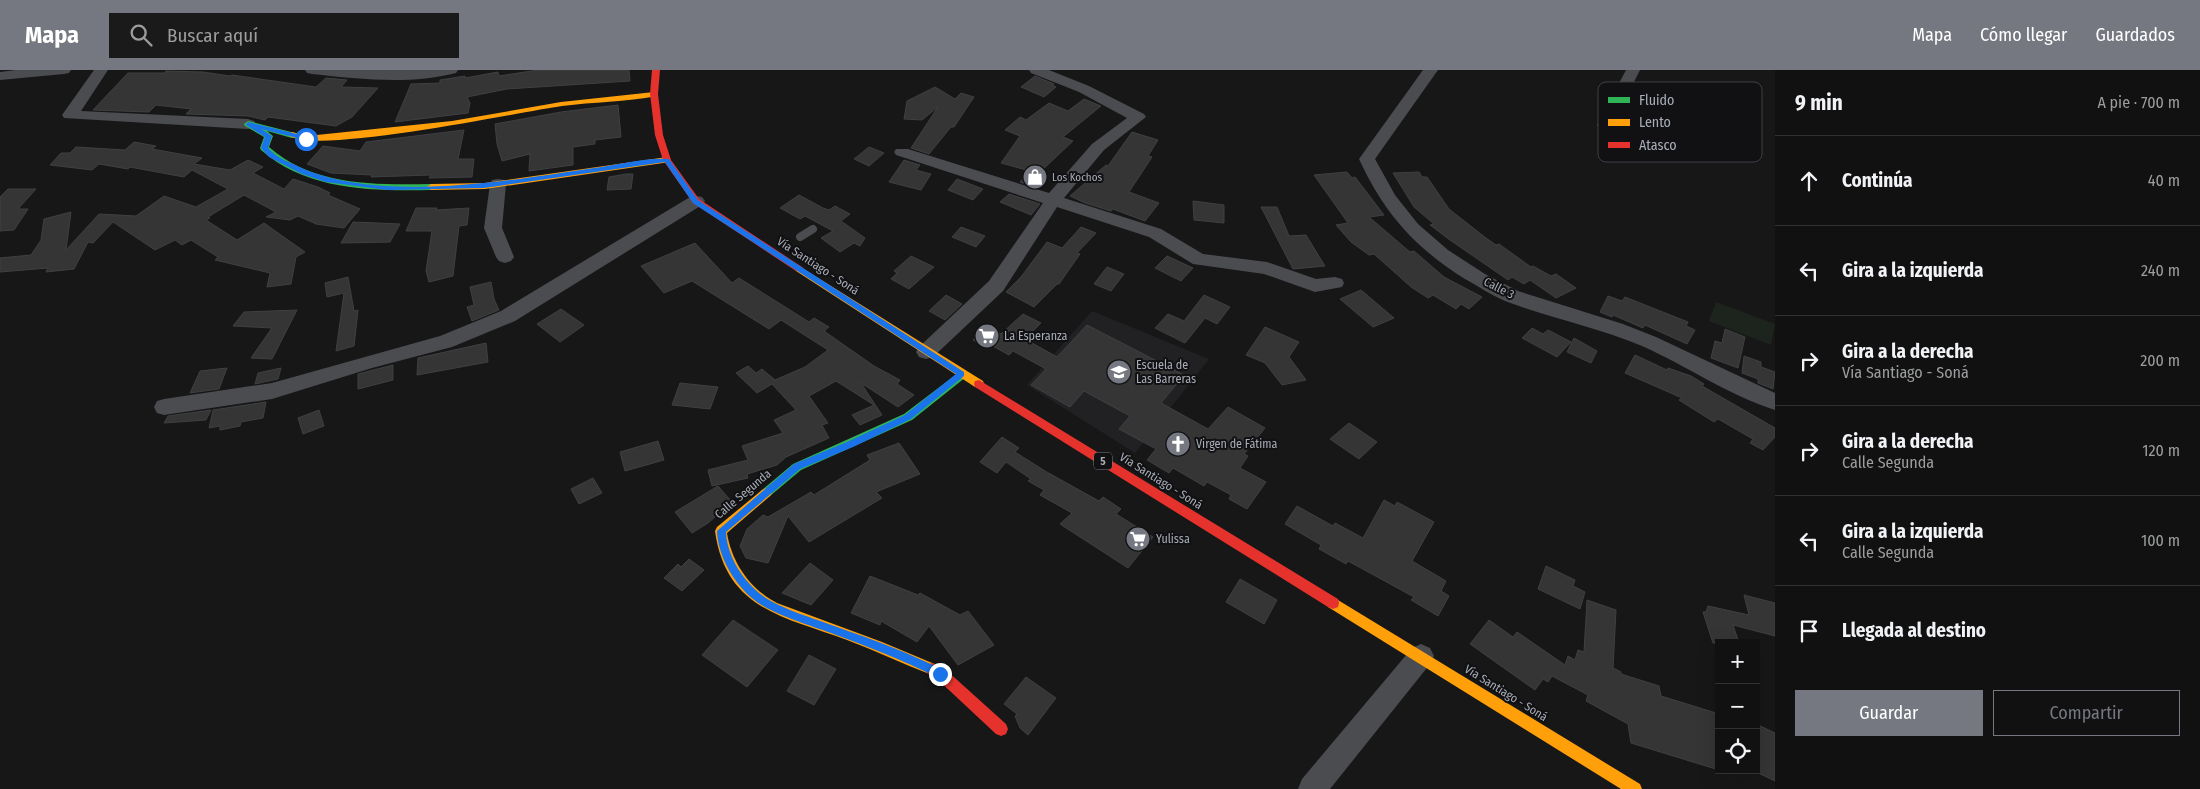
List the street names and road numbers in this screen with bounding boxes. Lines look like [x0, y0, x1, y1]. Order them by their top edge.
street label: Vía Santiago - Soná [774, 234, 862, 298]
street label: Calle 3 [1481, 274, 1517, 302]
street label: Vía Santiago - Soná [1117, 450, 1205, 512]
road number: 5 [1094, 452, 1112, 470]
street label: Calle Segunda [712, 466, 774, 522]
street label: Vía Santiago - Soná [1462, 662, 1550, 724]

